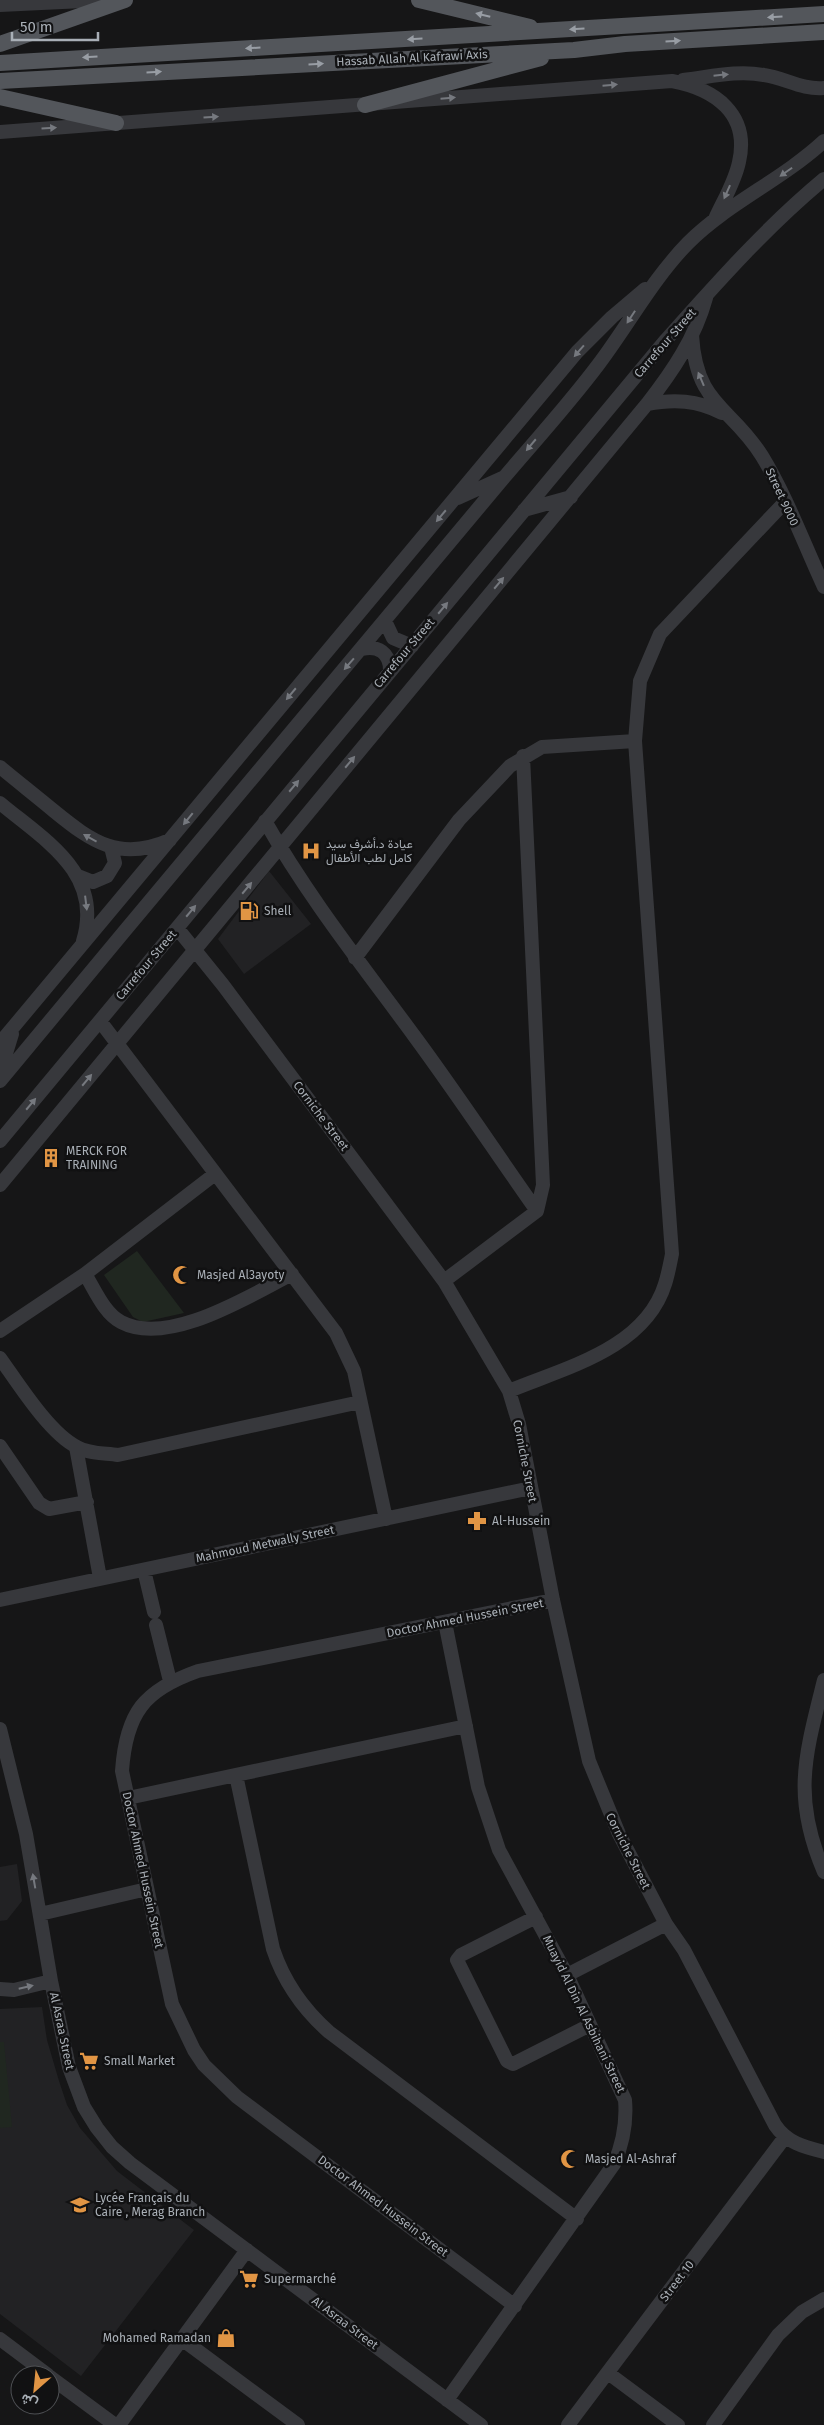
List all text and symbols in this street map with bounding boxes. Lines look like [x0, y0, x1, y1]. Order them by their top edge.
scale bar [12, 10, 99, 42]
one-way arrow [475, 11, 490, 19]
one-way arrow [767, 14, 783, 22]
text: 50 m [20, 18, 53, 36]
one-way arrow [569, 25, 585, 33]
one-way arrow [407, 35, 423, 43]
one-way arrow [665, 37, 681, 45]
one-way arrow [244, 44, 260, 52]
street label: Hassab Allah Al Kafrawi Axis [336, 47, 488, 69]
one-way arrow [82, 54, 98, 62]
one-way arrow [308, 59, 324, 67]
one-way arrow [146, 68, 162, 76]
one-way arrow [713, 71, 729, 79]
one-way arrow [602, 81, 618, 89]
one-way arrow [440, 94, 456, 102]
one-way arrow [203, 112, 219, 120]
one-way arrow [41, 124, 57, 132]
one-way arrow [779, 167, 793, 177]
one-way arrow [722, 185, 730, 199]
street label: Carrefour Street [631, 305, 699, 380]
one-way arrow [626, 311, 636, 324]
one-way arrow [574, 345, 585, 357]
one-way arrow [697, 372, 705, 386]
one-way arrow [526, 438, 537, 451]
street label: Street 9000 [763, 466, 802, 528]
one-way arrow [436, 510, 447, 522]
one-way arrow [493, 577, 504, 590]
one-way arrow [438, 601, 449, 614]
street label: Carrefour Street [371, 615, 438, 691]
one-way arrow [343, 658, 355, 670]
one-way arrow [286, 687, 297, 700]
one-way arrow [344, 756, 355, 768]
one-way arrow [289, 780, 300, 793]
one-way arrow [182, 812, 193, 825]
one-way arrow [84, 834, 97, 843]
place label: عيادة د.أشرف سيد كامل لطب الأطفال [326, 837, 413, 866]
hospital icon: عيادة د.أشرف سيد كامل لطب الأطفال [300, 840, 322, 862]
one-way arrow [241, 881, 252, 894]
one-way arrow [82, 896, 90, 912]
fuel station icon: Shell [238, 900, 260, 922]
place label: Shell [264, 904, 292, 918]
one-way arrow [185, 905, 196, 918]
street label: Carrefour Street [113, 927, 180, 1003]
one-way arrow [81, 1074, 92, 1086]
street label: Corniche Street [290, 1078, 352, 1154]
one-way arrow [26, 1097, 37, 1110]
place label: MERCK FOR TRAINING [66, 1144, 127, 1172]
building icon: MERCK FOR TRAINING [40, 1147, 62, 1169]
mosque icon: Masjed Al3ayoty [171, 1264, 193, 1286]
place label: Masjed Al3ayoty [197, 1268, 284, 1282]
street label: Corniche Street [510, 1419, 540, 1504]
pharmacy icon: Al-Hussein [466, 1510, 488, 1532]
place label: Al-Hussein [492, 1514, 550, 1528]
street label: Mahmoud Metwally Street [195, 1522, 336, 1566]
street label: Doctor Ahmed Hussein Street [385, 1596, 545, 1640]
street label: Doctor Ahmed Hussein Street [120, 1791, 167, 1950]
street label: Corniche Street [603, 1811, 654, 1892]
one-way arrow [30, 1873, 38, 1889]
street label: Muayid Al Din Al Asbihani Street [540, 1933, 629, 2096]
one-way arrow [18, 1983, 33, 1991]
street label: Al Asraa Street [47, 1991, 77, 2072]
supermarket icon: Small Market [78, 2050, 100, 2072]
place label: Small Market [104, 2054, 176, 2068]
mosque icon: Masjed Al-Ashraf [559, 2148, 581, 2170]
street label: Doctor Ahmed Hussein Street [315, 2152, 451, 2260]
place label: Masjed Al-Ashraf [585, 2152, 677, 2166]
place label: Lycée Français du Caire , Merag Branch [95, 2191, 205, 2219]
school or university icon: Lycée Français du Caire , Merag Branch [69, 2194, 91, 2216]
street label: Street 10 [657, 2258, 697, 2304]
supermarket icon: Supermarché [238, 2268, 260, 2290]
place label: Supermarché [264, 2272, 336, 2286]
street label: Al Asraa Street [309, 2294, 381, 2353]
shop icon: Mohamed Ramadan [215, 2327, 237, 2349]
place label: Mohamed Ramadan [103, 2331, 211, 2345]
north arrow [10, 2365, 60, 2415]
text: ش [18, 2390, 41, 2413]

